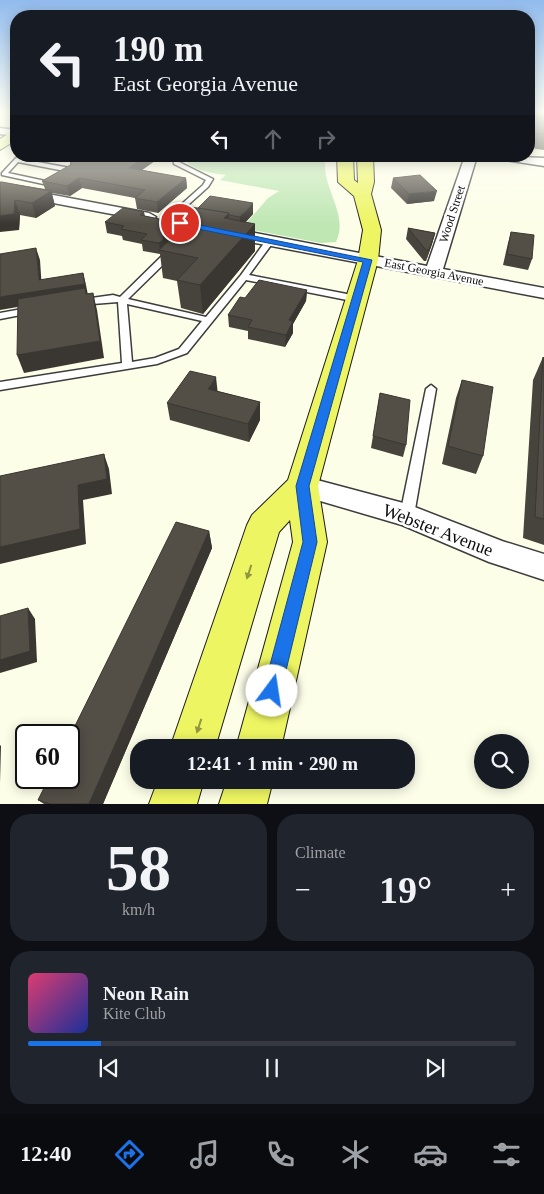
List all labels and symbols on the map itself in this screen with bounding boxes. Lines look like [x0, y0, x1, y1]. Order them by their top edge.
street label: Wood Street [436, 183, 468, 244]
pin [159, 202, 201, 244]
street label: East Georgia Avenue [383, 256, 485, 288]
street label: Webster Avenue [380, 500, 496, 560]
one-way arrow [245, 564, 252, 579]
position arrow [245, 664, 297, 716]
one-way arrow [194, 719, 202, 734]
speed limit sign: 60 [15, 724, 80, 789]

